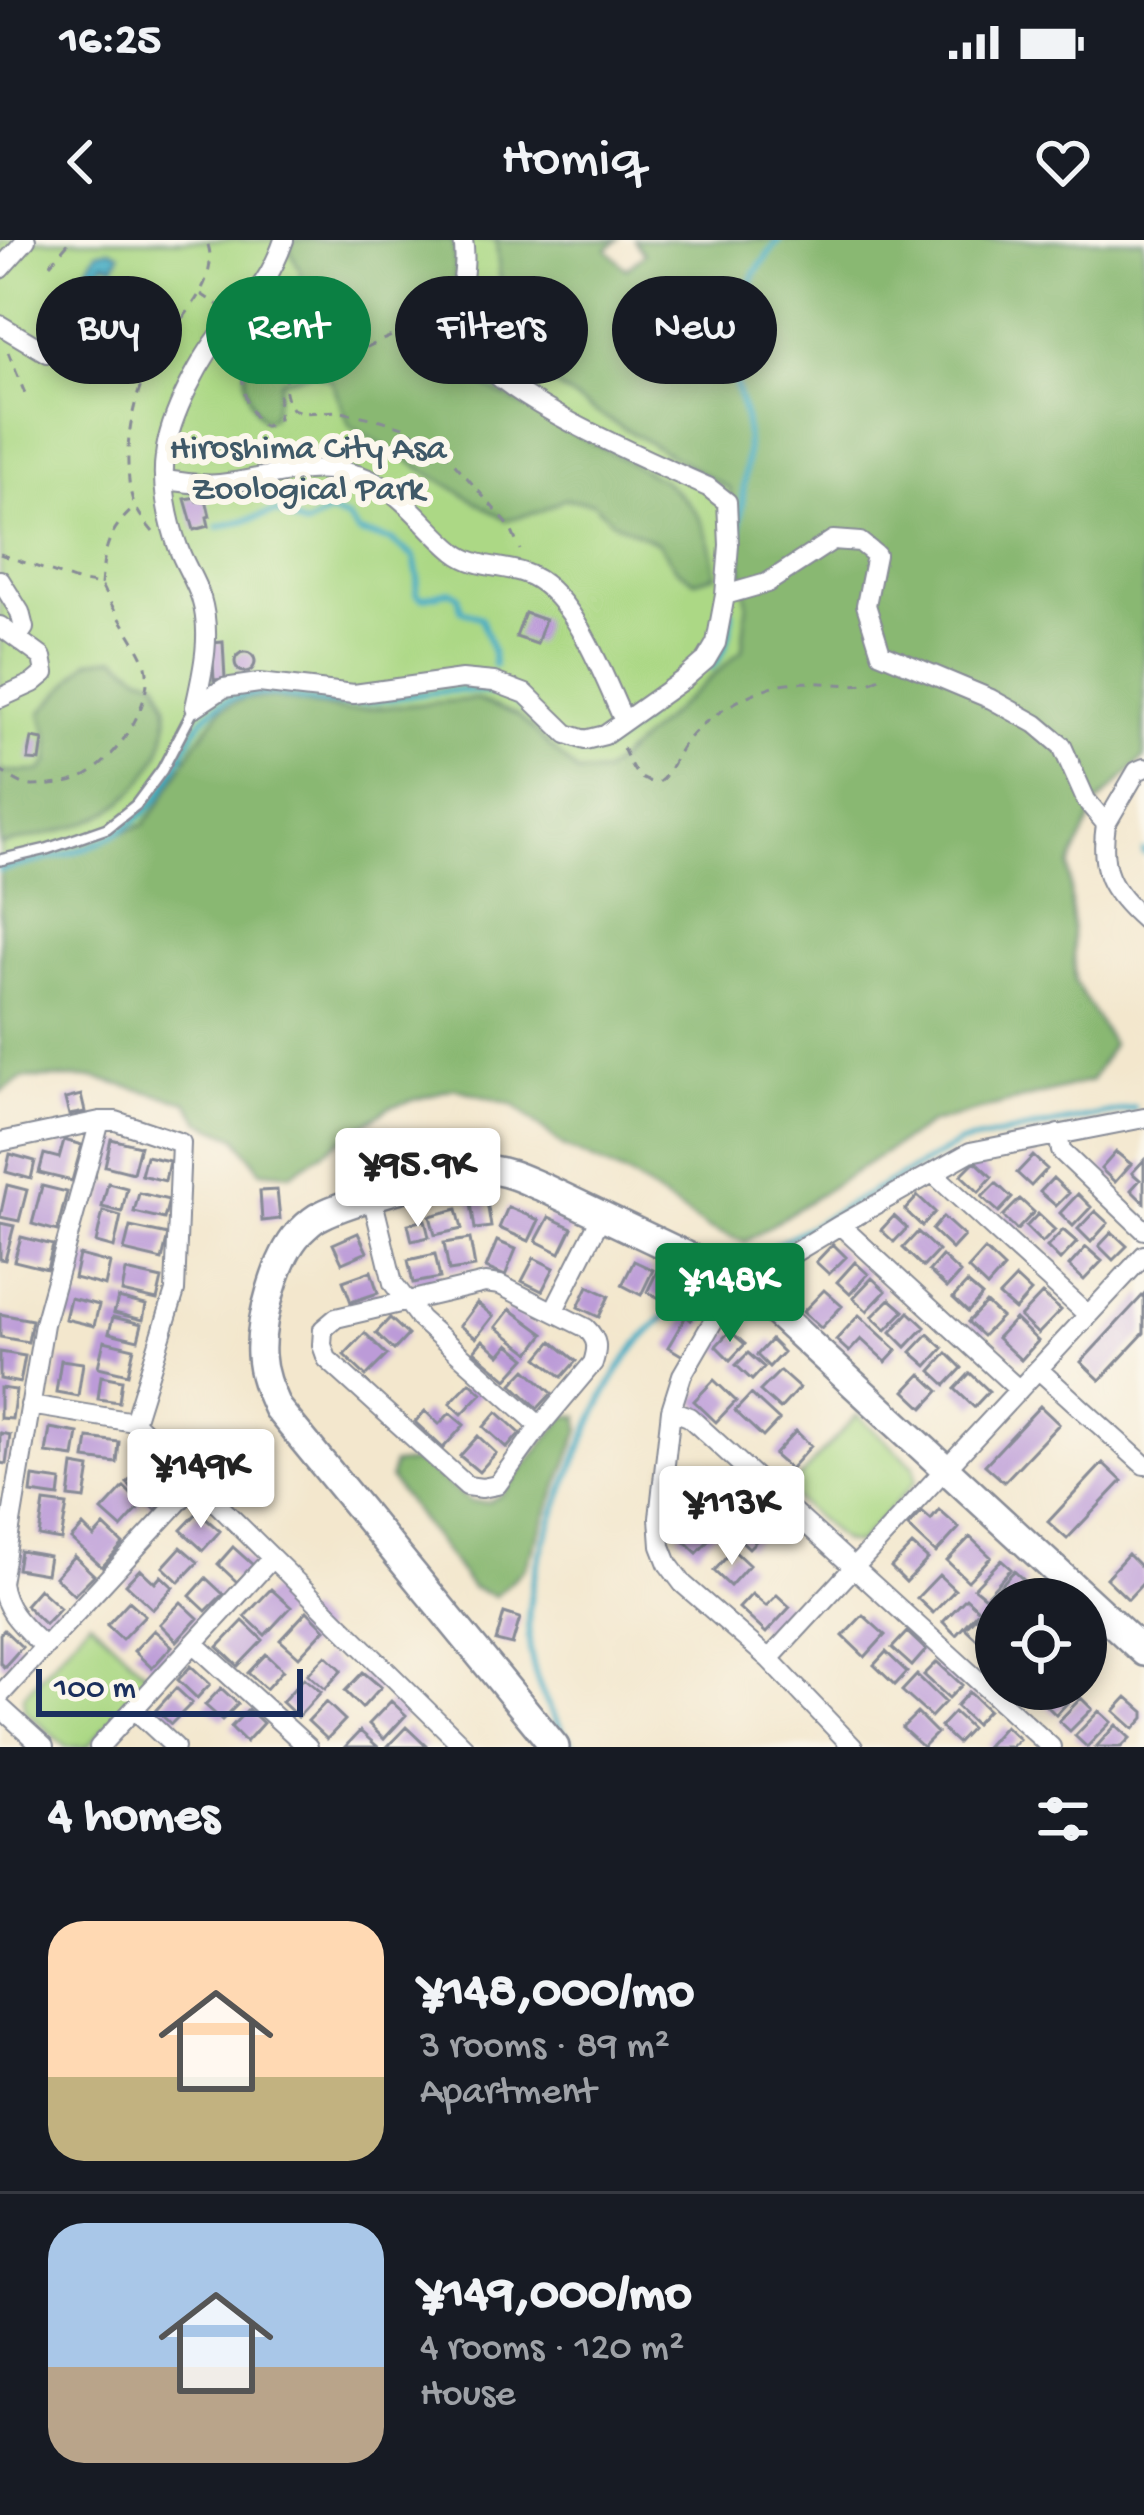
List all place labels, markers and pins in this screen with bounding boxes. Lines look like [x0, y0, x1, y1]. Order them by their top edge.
pin: ¥95.9K [320, 1128, 516, 1230]
pin: ¥148K [646, 1243, 814, 1345]
pin: ¥149K [117, 1429, 285, 1531]
pin: ¥113K [648, 1466, 816, 1568]

